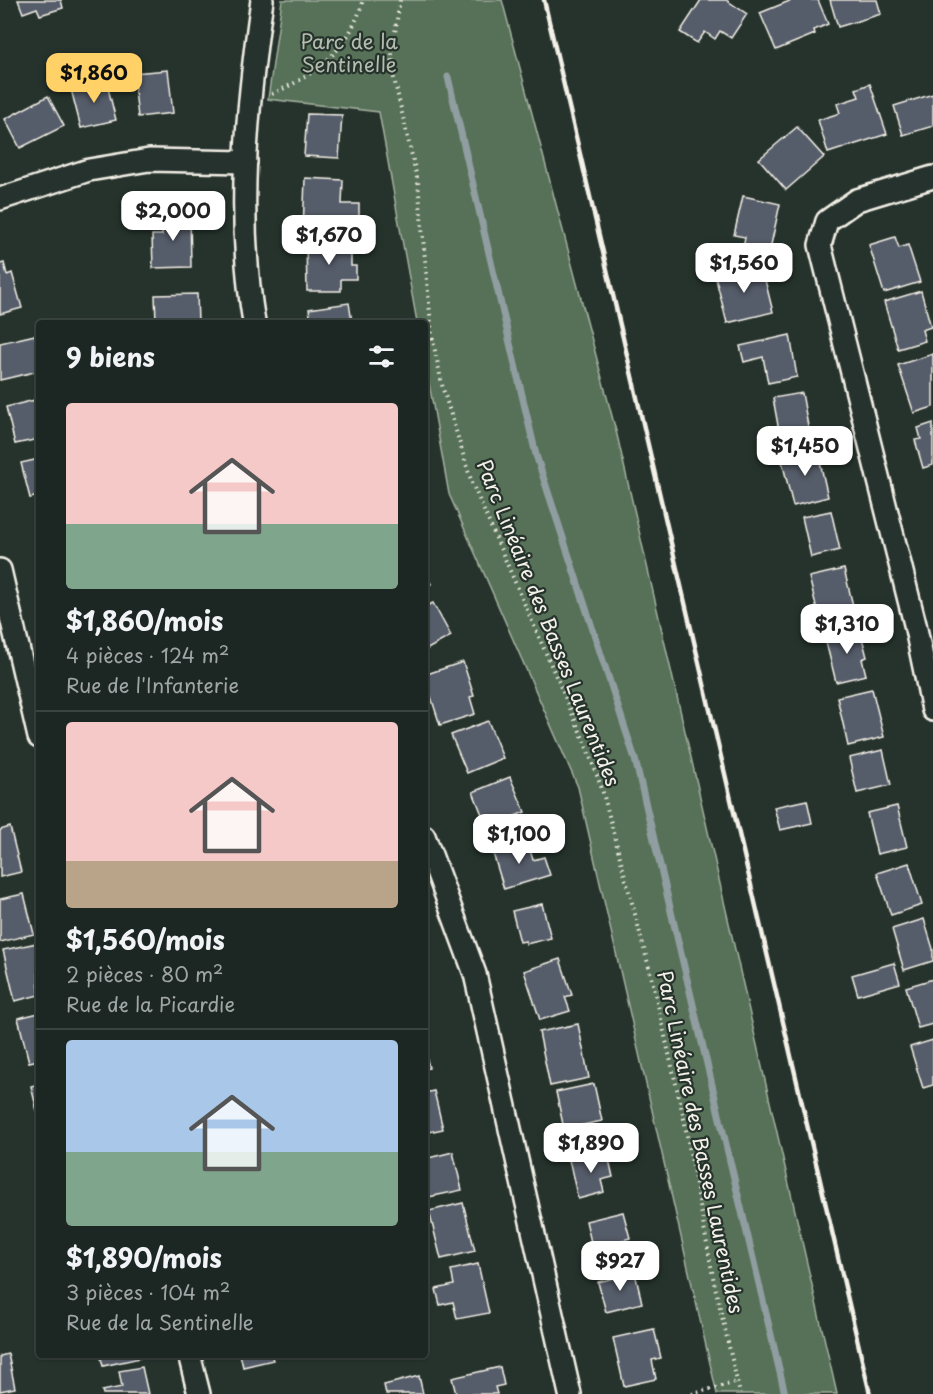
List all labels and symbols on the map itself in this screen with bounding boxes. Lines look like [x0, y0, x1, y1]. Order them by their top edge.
park label: Parc de la Sentinelle [300, 26, 398, 79]
pin: $1,860 [45, 53, 143, 104]
pin: $2,000 [124, 191, 222, 242]
pin: $1,670 [280, 215, 378, 266]
pin: $1,560 [695, 243, 793, 294]
pin: $1,450 [756, 426, 854, 477]
street label: Parc Linéaire des Basses Laurentides [469, 455, 628, 791]
pin: $1,310 [798, 604, 896, 655]
pin: $1,100 [470, 814, 568, 865]
street label: Parc Linéaire des Basses Laurentides [650, 967, 752, 1316]
pin: $1,890 [542, 1123, 640, 1174]
pin: $927 [584, 1241, 656, 1292]

